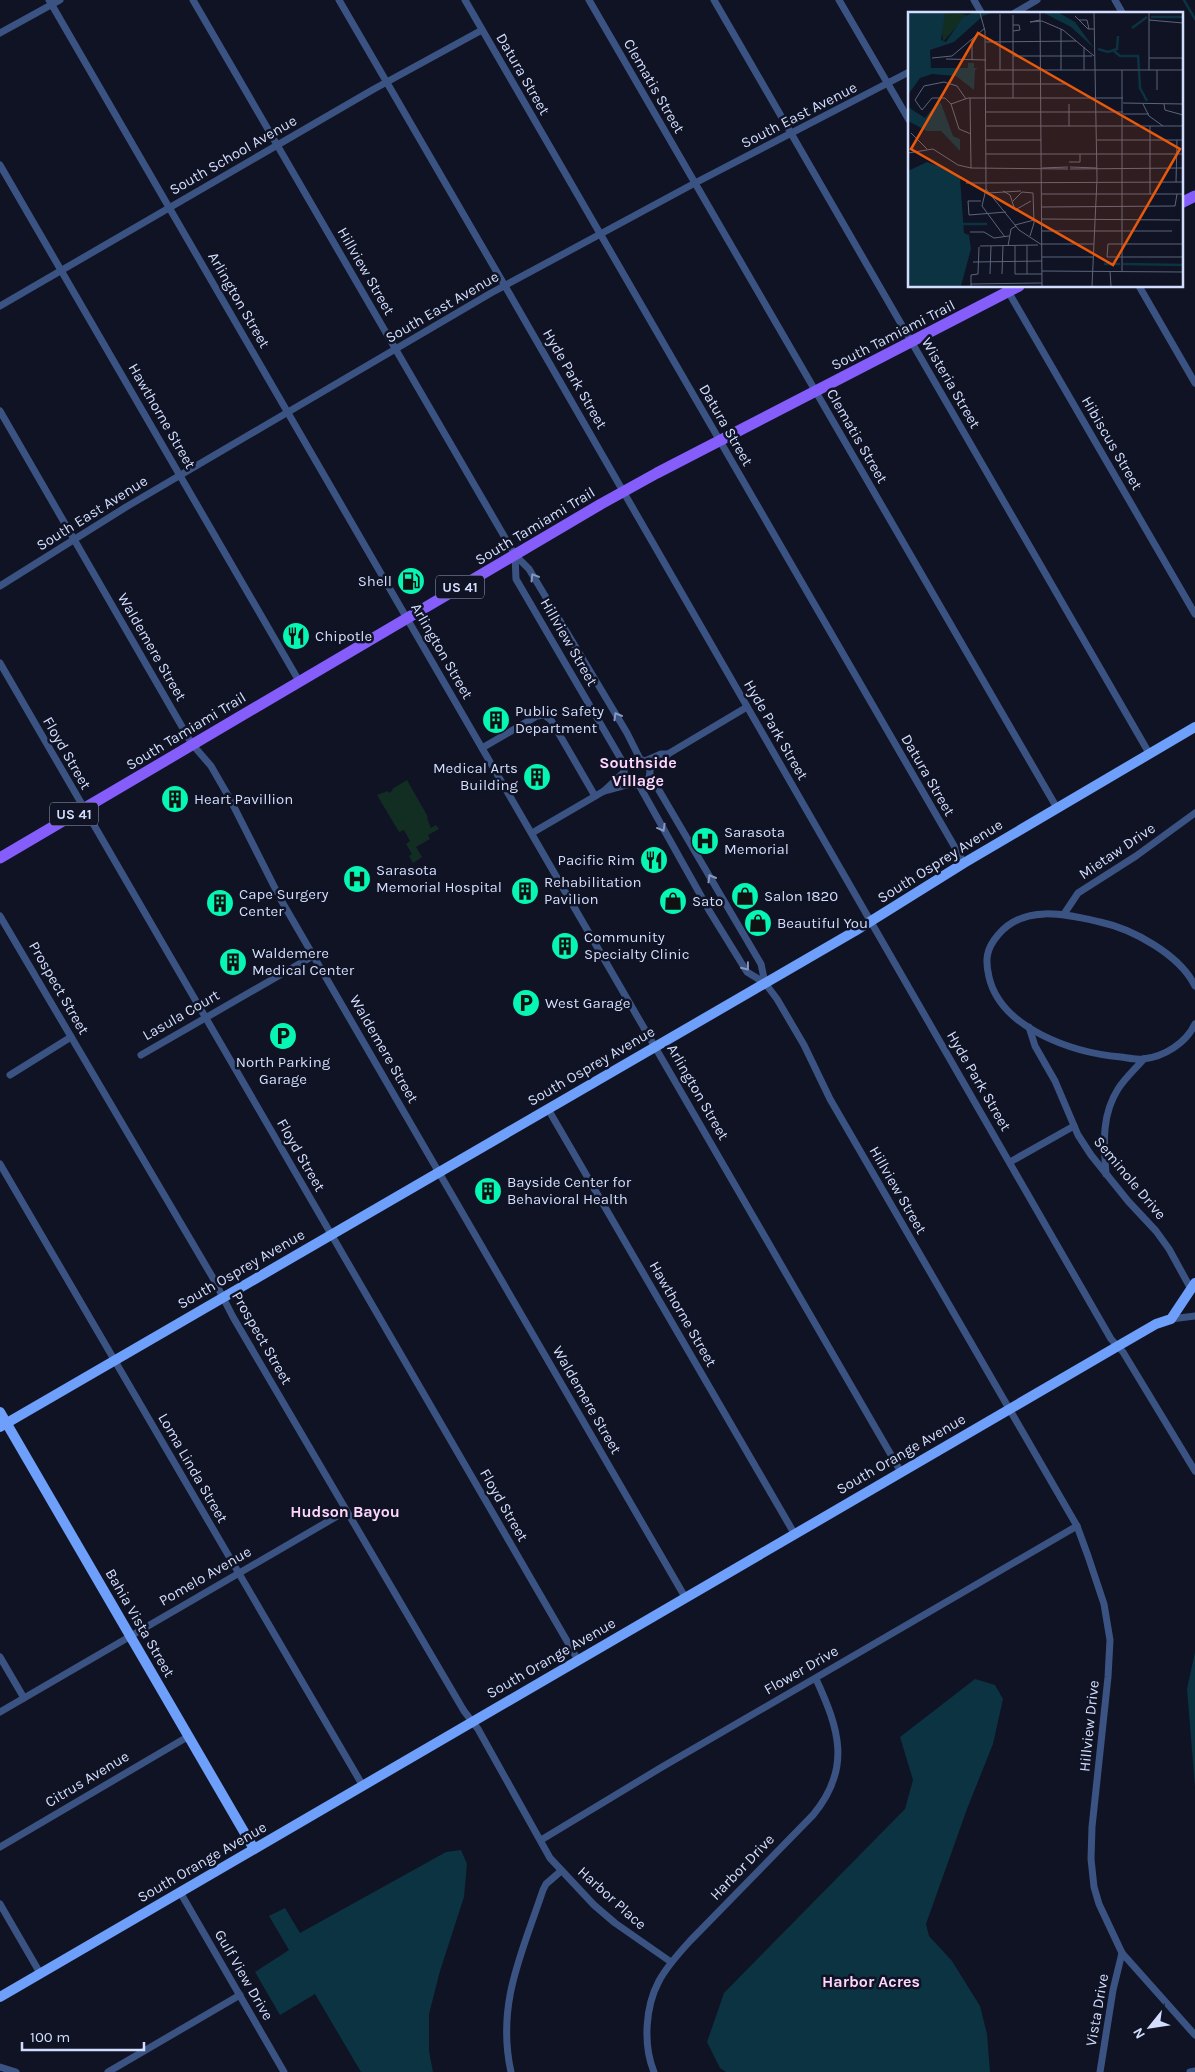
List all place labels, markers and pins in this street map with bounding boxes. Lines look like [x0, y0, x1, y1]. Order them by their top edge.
fuel station icon: Shell [396, 566, 426, 596]
place label: Shell [358, 572, 392, 590]
restaurant icon: Chipotle [281, 621, 311, 651]
place label: Chipotle [315, 627, 372, 645]
place label: Public Safety Department [515, 702, 604, 737]
building icon: Public Safety Department [481, 705, 511, 735]
place label: Medical Arts Building [433, 759, 519, 794]
building icon: Medical Arts Building [522, 762, 552, 792]
building icon: Heart Pavillion [160, 784, 190, 814]
place label: Heart Pavillion [194, 790, 293, 808]
place label: Sarasota Memorial [724, 823, 789, 858]
hospital icon: Sarasota Memorial [690, 826, 720, 856]
restaurant icon: Pacific Rim [639, 845, 669, 875]
place label: Pacific Rim [558, 851, 635, 869]
place label: Sarasota Memorial Hospital [376, 861, 502, 896]
hospital icon: Sarasota Memorial Hospital [342, 864, 372, 894]
place label: Rehabilitation Pavilion [544, 873, 641, 908]
building icon: Rehabilitation Pavilion [510, 876, 540, 906]
shop icon: Salon 1820 [730, 881, 760, 911]
place label: Cape Surgery Center [239, 885, 328, 920]
shop icon: Sato [658, 886, 688, 916]
place label: Salon 1820 [764, 887, 838, 905]
building icon: Cape Surgery Center [205, 888, 235, 918]
place label: Sato [692, 892, 723, 910]
shop icon: Beautiful You [743, 908, 773, 938]
place label: Beautiful You [777, 914, 868, 932]
place label: Community Specialty Clinic [584, 928, 690, 963]
building icon: Community Specialty Clinic [550, 931, 580, 961]
place label: Waldemere Medical Center [252, 944, 355, 979]
building icon: Waldemere Medical Center [218, 947, 248, 977]
parking icon: West Garage [511, 988, 541, 1018]
place label: West Garage [545, 994, 630, 1012]
parking icon: North Parking Garage [268, 1021, 298, 1051]
place label: North Parking Garage [236, 1053, 331, 1088]
place label: Bayside Center for Behavioral Health [507, 1173, 632, 1208]
building icon: Bayside Center for Behavioral Health [473, 1176, 503, 1206]

